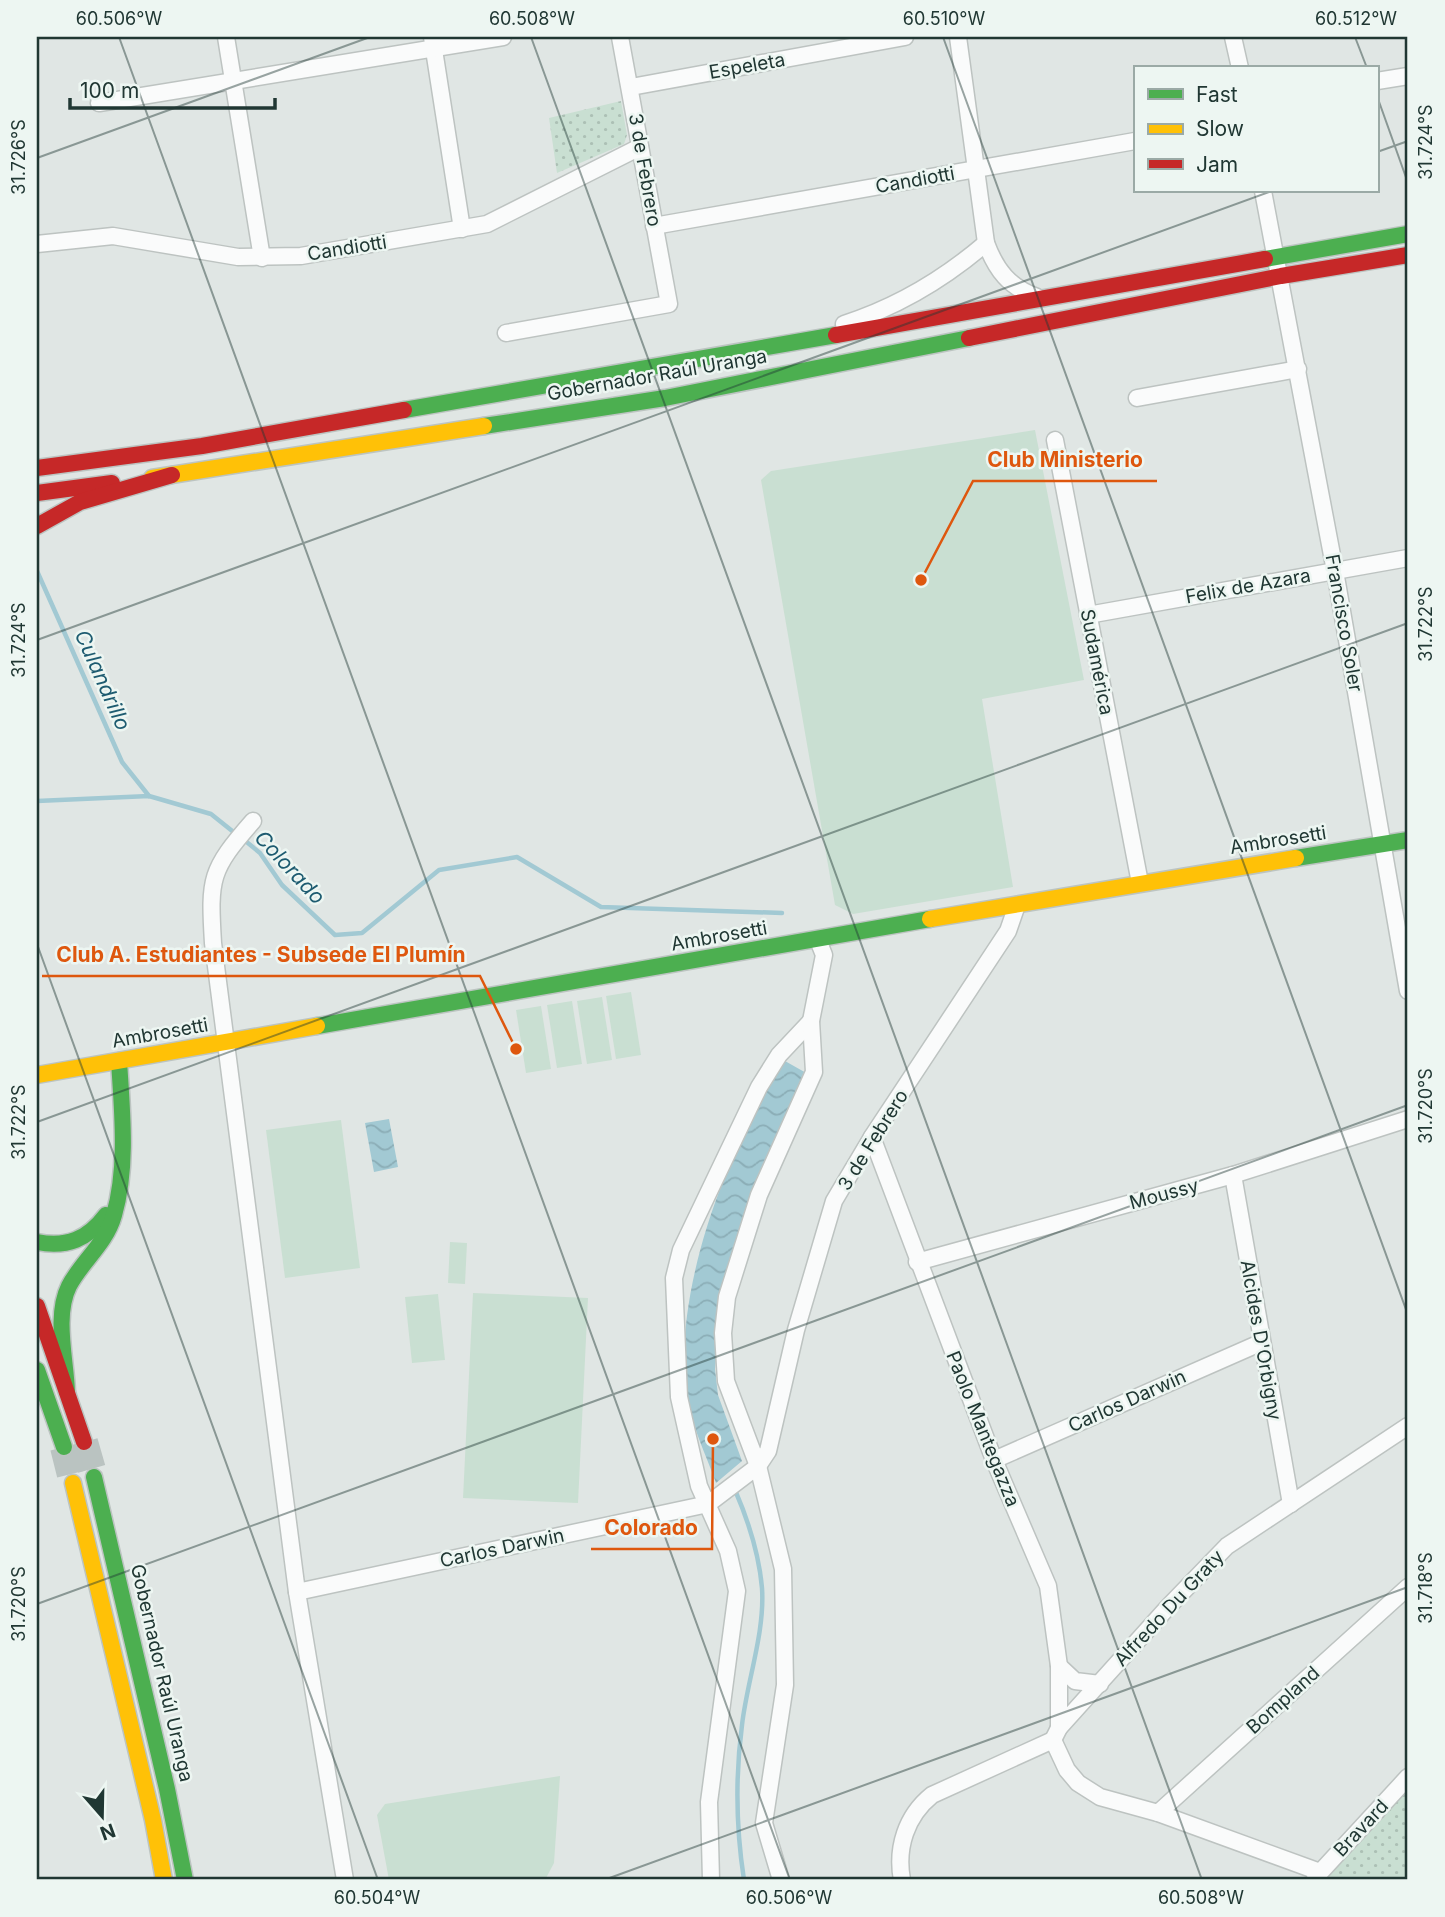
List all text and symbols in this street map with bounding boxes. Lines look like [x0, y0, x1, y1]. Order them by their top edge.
text: 60.506°W [76, 8, 162, 29]
text: 60.508°W [489, 8, 575, 29]
text: 60.510°W [903, 8, 986, 29]
text: 60.512°W [1315, 8, 1397, 29]
street label: Espeleta [707, 48, 787, 84]
scale bar [70, 66, 275, 110]
legend [1134, 66, 1378, 192]
text: 100 m [80, 78, 139, 103]
text: Fast [1196, 82, 1238, 107]
text: 31.724°S [1415, 104, 1436, 180]
street label: 3 de Febrero [624, 112, 666, 228]
text: Slow [1196, 116, 1244, 141]
text: 31.726°S [8, 119, 29, 195]
text: Jam [1196, 152, 1238, 177]
street label: Candiotti [874, 162, 956, 198]
street label: Candiotti [306, 230, 388, 266]
street label: Gobernador Raúl Uranga [545, 344, 769, 406]
callout: Club Ministerio [973, 439, 1157, 481]
text: Club Ministerio [987, 447, 1143, 472]
street label: Francisco Soler [1321, 552, 1367, 694]
street label: Felix de Azara [1184, 564, 1312, 608]
text: 31.722°S [1415, 586, 1436, 662]
text: 31.724°S [8, 602, 29, 678]
street label: Sudamérica [1075, 607, 1119, 717]
water label: Culandrillo [70, 626, 136, 734]
street label: Ambrosetti [1228, 821, 1328, 859]
water label: Colorado [250, 825, 330, 909]
street label: Ambrosetti [669, 916, 769, 956]
callout: Club A. Estudiantes - Subsede El Plumín [42, 934, 480, 976]
text: Club A. Estudiantes - Subsede El Plumín [56, 942, 466, 967]
street label: Ambrosetti [110, 1013, 210, 1053]
text: 31.720°S [1415, 1068, 1436, 1144]
text: 31.722°S [8, 1084, 29, 1160]
street label: 3 de Febrero [833, 1085, 913, 1195]
street label: Moussy [1127, 1174, 1201, 1214]
street label: Alcides D'Orbigny [1236, 1258, 1286, 1422]
street label: Paolo Mantegazza [941, 1348, 1025, 1510]
street label: Carlos Darwin [1065, 1365, 1189, 1437]
callout: Colorado [591, 1507, 712, 1549]
text: Colorado [604, 1515, 698, 1540]
street label: Carlos Darwin [438, 1524, 566, 1572]
street label: Alfredo Du Graty [1109, 1545, 1229, 1671]
text: 31.718°S [1415, 1552, 1436, 1624]
street label: Gobernador Raúl Uranga [126, 1562, 198, 1784]
text: 31.720°S [8, 1566, 29, 1642]
street label: Bompland [1242, 1661, 1324, 1739]
north arrow [66, 1780, 136, 1850]
street label: Bravard [1329, 1795, 1393, 1861]
text: N [97, 1818, 118, 1845]
text: 60.504°W [334, 1887, 421, 1908]
text: 60.506°W [746, 1887, 832, 1908]
text: 60.508°W [1158, 1887, 1244, 1908]

